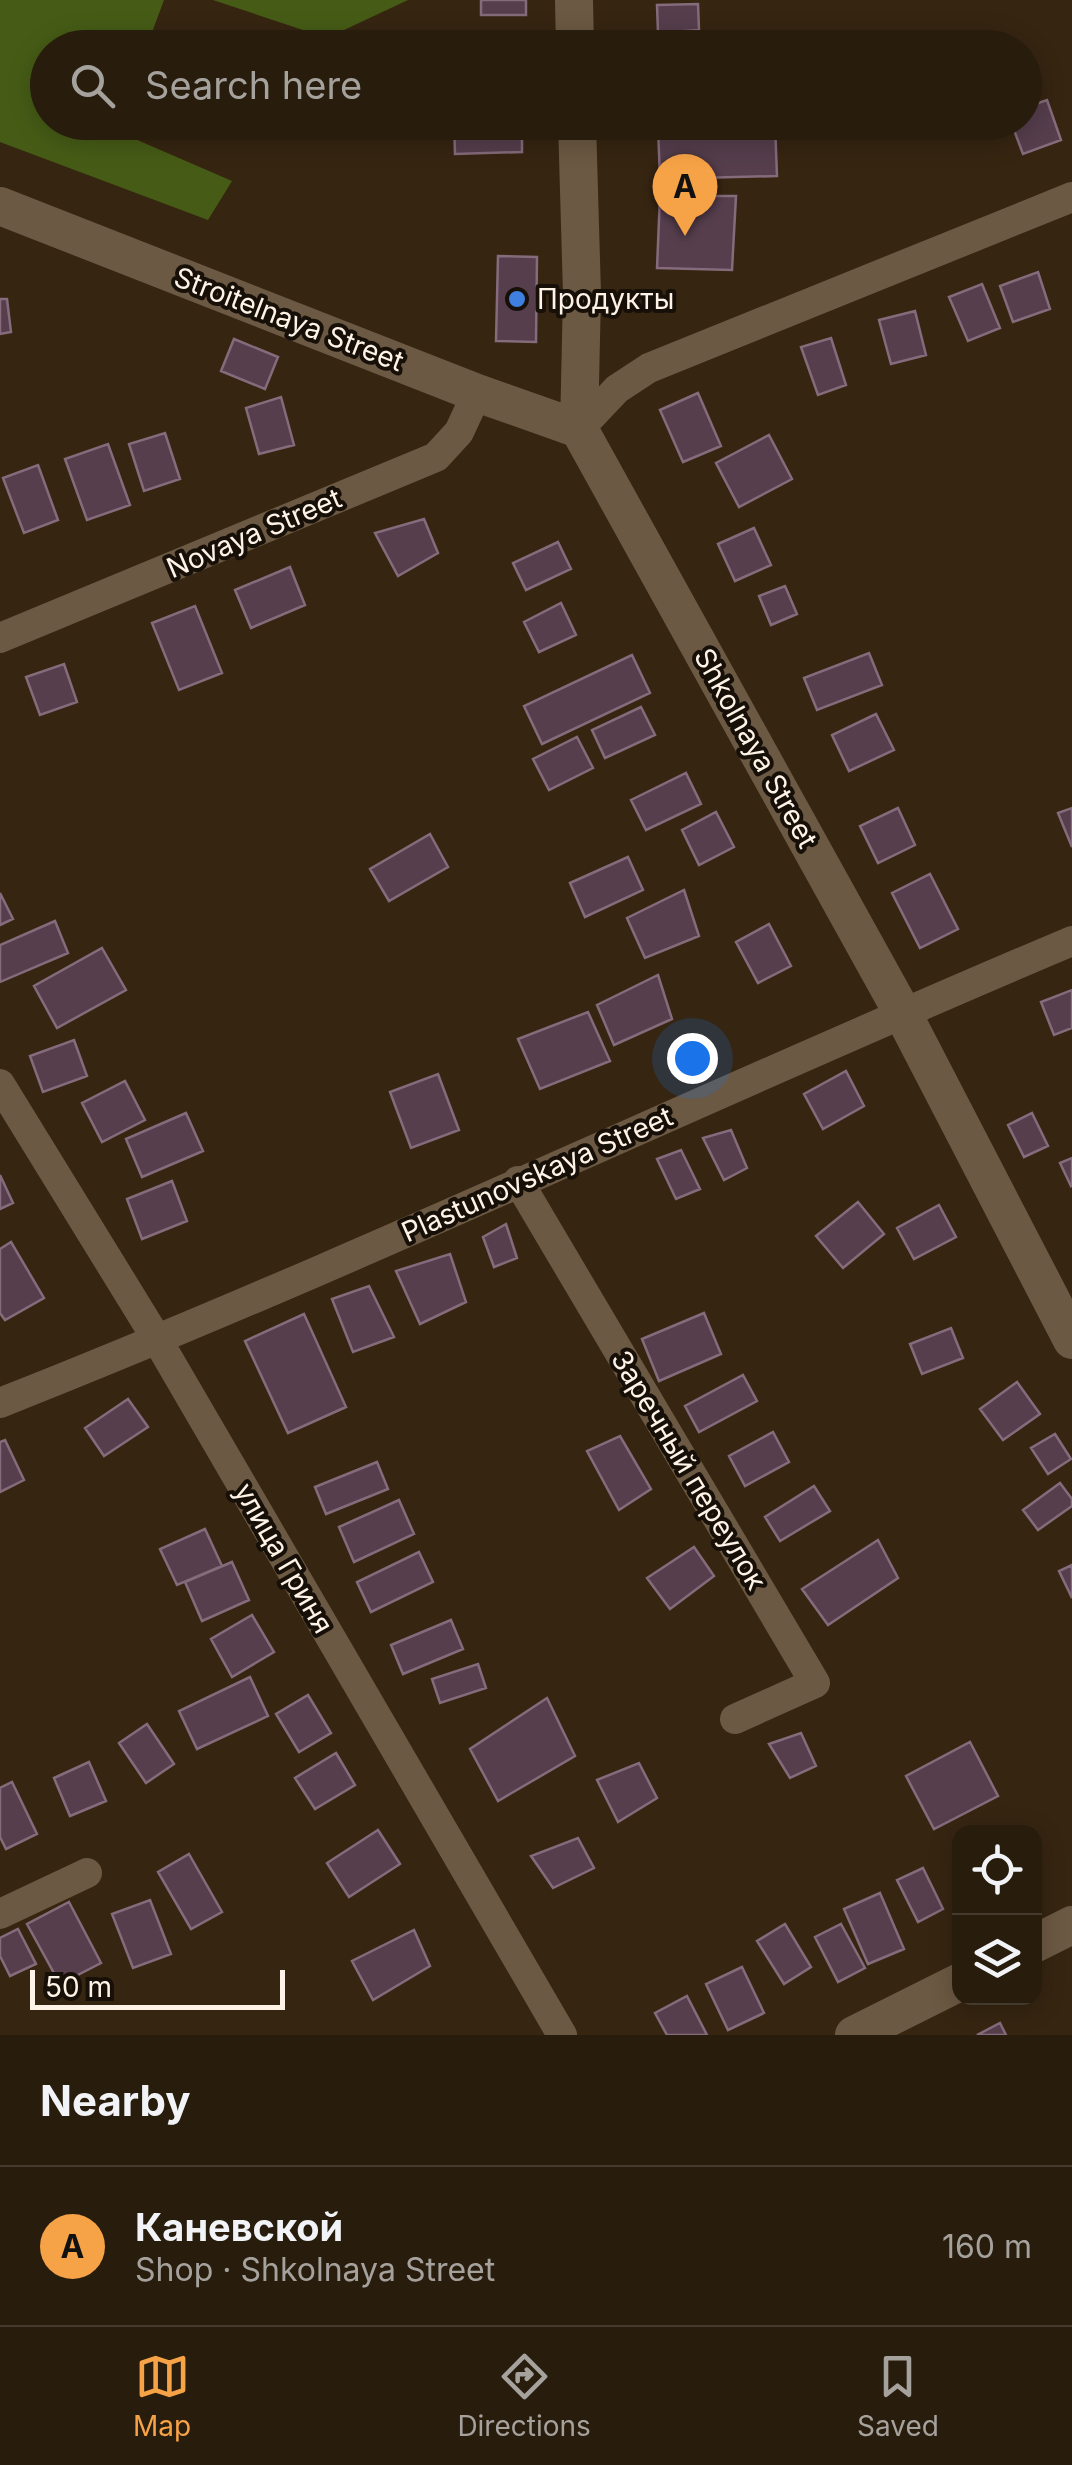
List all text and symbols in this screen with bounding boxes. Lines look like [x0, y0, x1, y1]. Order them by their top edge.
search box [30, 30, 1042, 140]
icon: search [65, 58, 120, 113]
text: Search here [145, 62, 362, 108]
pin: A [652, 154, 718, 236]
street label: Stroitelnaya Street [170, 260, 408, 378]
place label: Продукты [537, 282, 674, 316]
marker: Продукты [506, 288, 528, 310]
street label: Novaya Street [162, 481, 346, 585]
street label: Shkolnaya Street [687, 642, 825, 854]
your location [667, 1033, 718, 1084]
street label: Plastunovskaya Street [396, 1099, 678, 1249]
street label: Заречный переулок [604, 1344, 774, 1596]
street label: улица Гриня [227, 1477, 341, 1639]
map controls [952, 1825, 1042, 2005]
button: locate [952, 1825, 1042, 1915]
button: layers [952, 1915, 1042, 2005]
scale bar [30, 1965, 285, 2010]
text: 50 m [45, 1970, 112, 2004]
text: Nearby [40, 2075, 191, 2126]
text: Каневской [135, 2204, 343, 2250]
text: A [61, 2227, 84, 2266]
text: 160 m [942, 2227, 1032, 2266]
text: Shop · Shkolnaya Street [135, 2250, 495, 2289]
tab: Map [133, 2349, 191, 2443]
tab: Directions [457, 2349, 591, 2443]
tab: Saved [857, 2349, 939, 2443]

